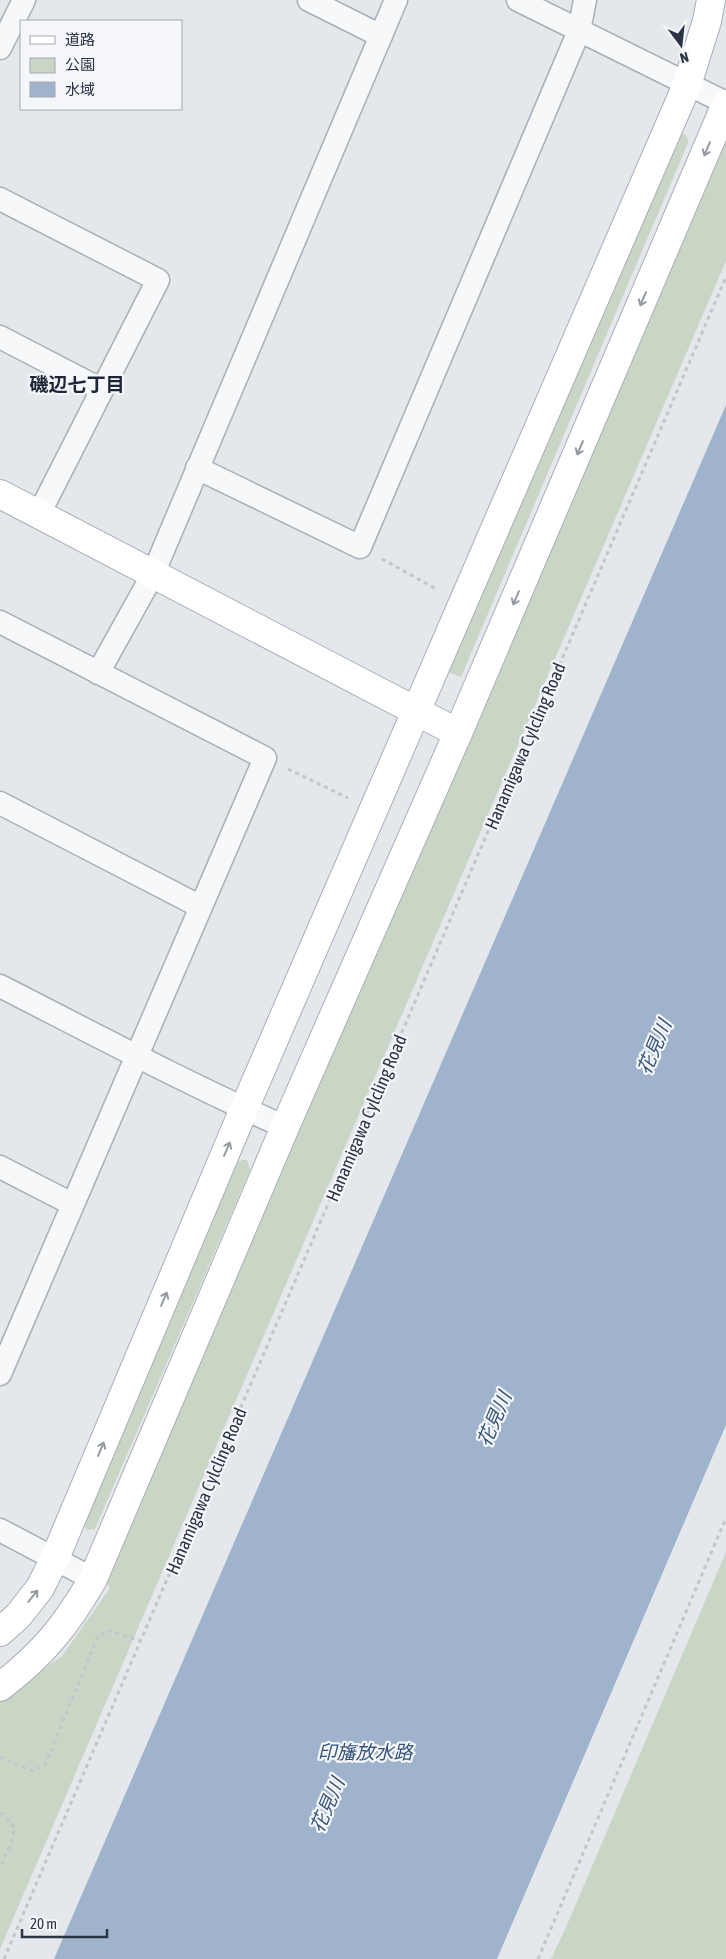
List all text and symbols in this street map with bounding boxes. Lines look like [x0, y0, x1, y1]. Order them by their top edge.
legend [20, 20, 182, 110]
north arrow [656, 20, 706, 70]
text: 道路 [65, 31, 95, 48]
text: N [678, 49, 690, 66]
text: 公園 [65, 56, 95, 73]
text: 水域 [65, 81, 95, 98]
one-way arrow [701, 141, 711, 156]
one-way arrow [638, 291, 648, 306]
district label: 磯辺七丁目 [29, 373, 125, 395]
one-way arrow [574, 440, 584, 455]
one-way arrow [510, 590, 520, 605]
street label: Hanamigawa Cylcling Road [480, 659, 570, 833]
water label: 花見川 [633, 1015, 676, 1078]
street label: Hanamigawa Cylcling Road [321, 1031, 411, 1205]
one-way arrow [223, 1142, 232, 1157]
one-way arrow [159, 1292, 169, 1307]
water label: 花見川 [473, 1387, 516, 1450]
street label: Hanamigawa Cylcling Road [161, 1404, 251, 1578]
one-way arrow [96, 1442, 106, 1457]
one-way arrow [28, 1590, 39, 1603]
water label: 印旛放水路 [317, 1741, 414, 1763]
water label: 花見川 [306, 1773, 349, 1836]
scale bar [22, 1906, 108, 1938]
text: 20 m [30, 1915, 57, 1932]

